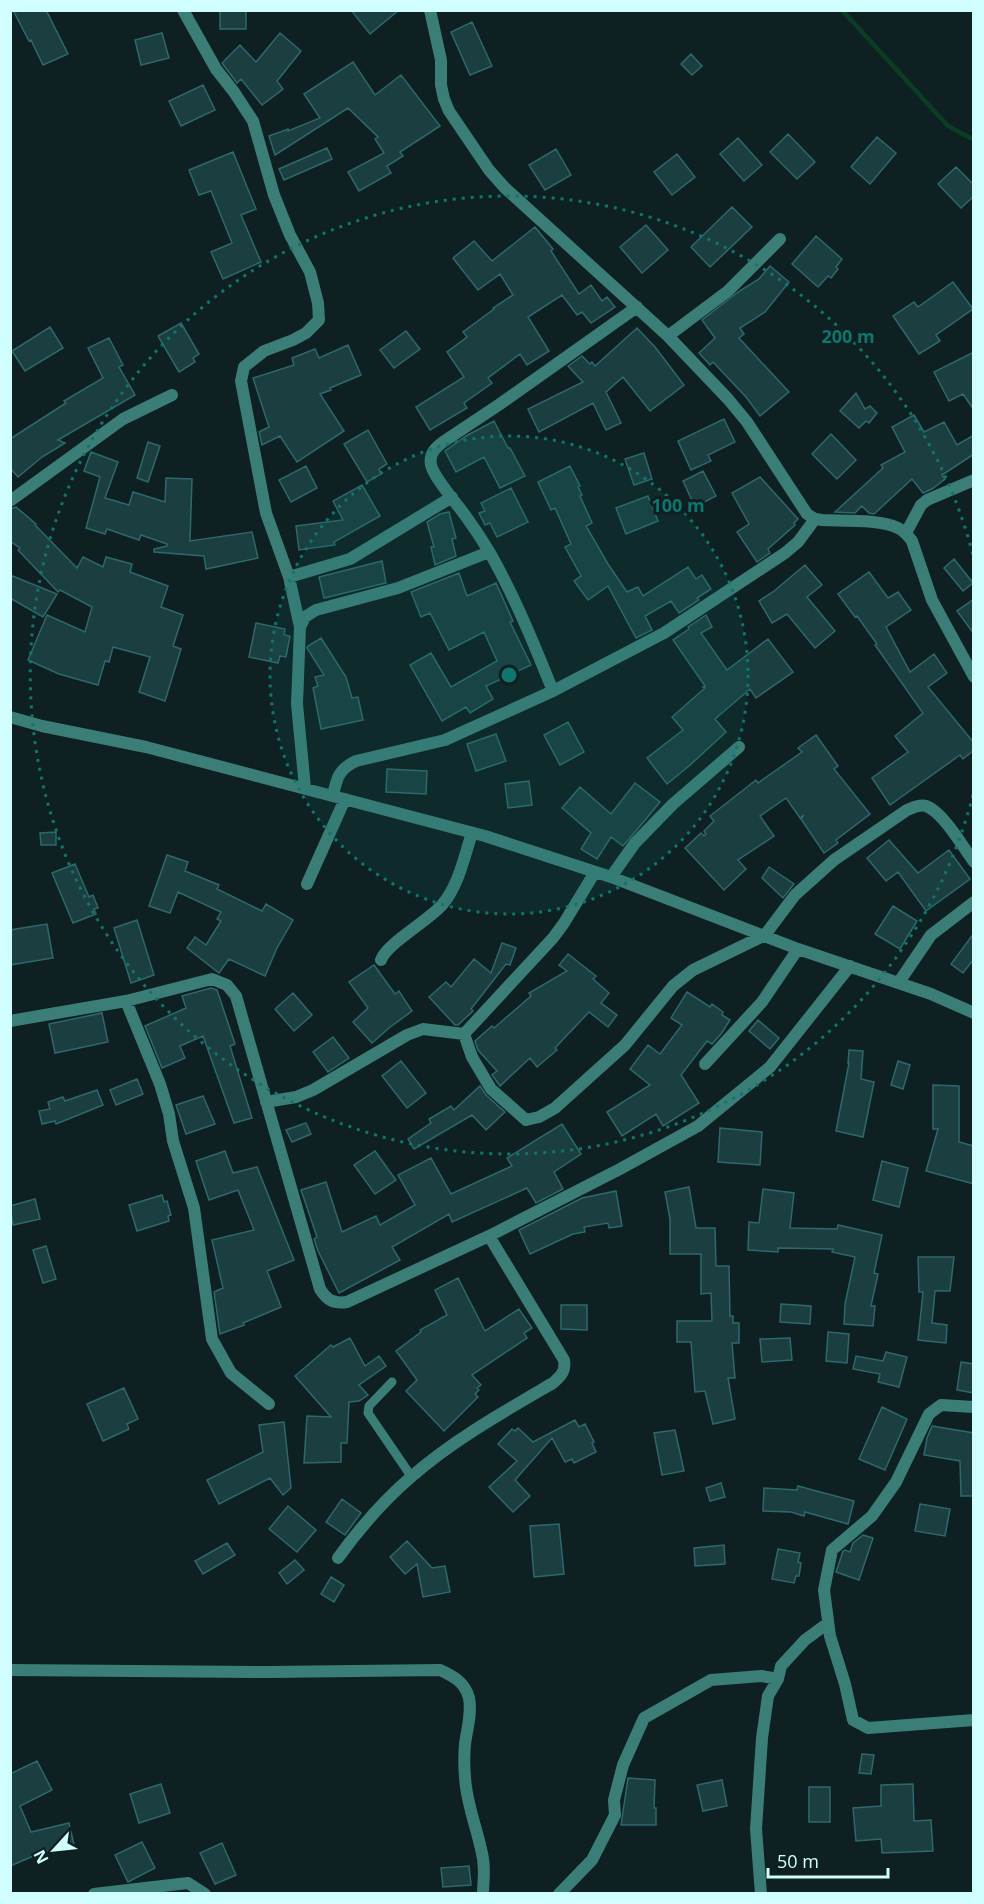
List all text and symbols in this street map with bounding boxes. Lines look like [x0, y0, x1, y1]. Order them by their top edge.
text: 200 m [821, 324, 875, 348]
text: 100 m [651, 493, 705, 517]
centre of rings [499, 665, 519, 685]
north arrow [24, 1820, 84, 1880]
scale bar [768, 1841, 888, 1879]
text: N [28, 1846, 53, 1868]
text: 50 m [777, 1849, 819, 1873]

